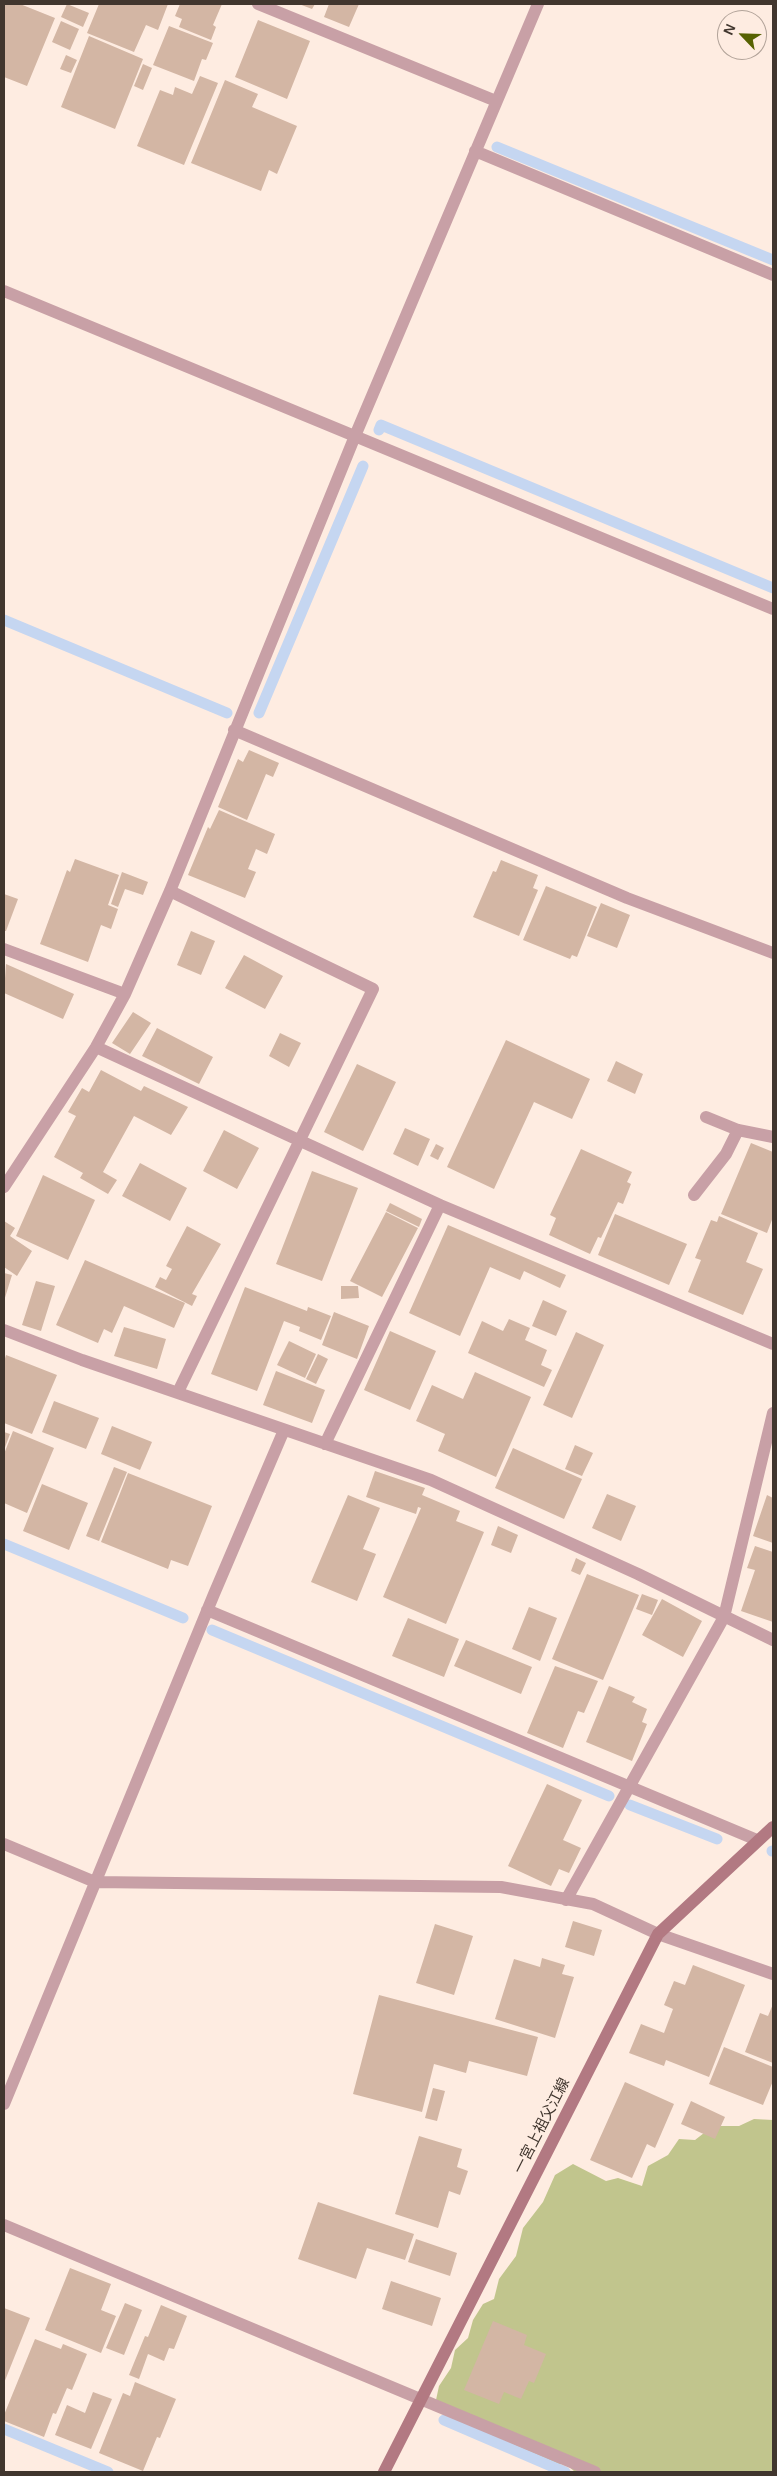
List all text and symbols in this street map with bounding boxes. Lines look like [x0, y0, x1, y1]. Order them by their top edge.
north arrow [717, 10, 767, 60]
text: N [720, 21, 739, 37]
street label: 一宮上祖父江線 [510, 2075, 574, 2177]

